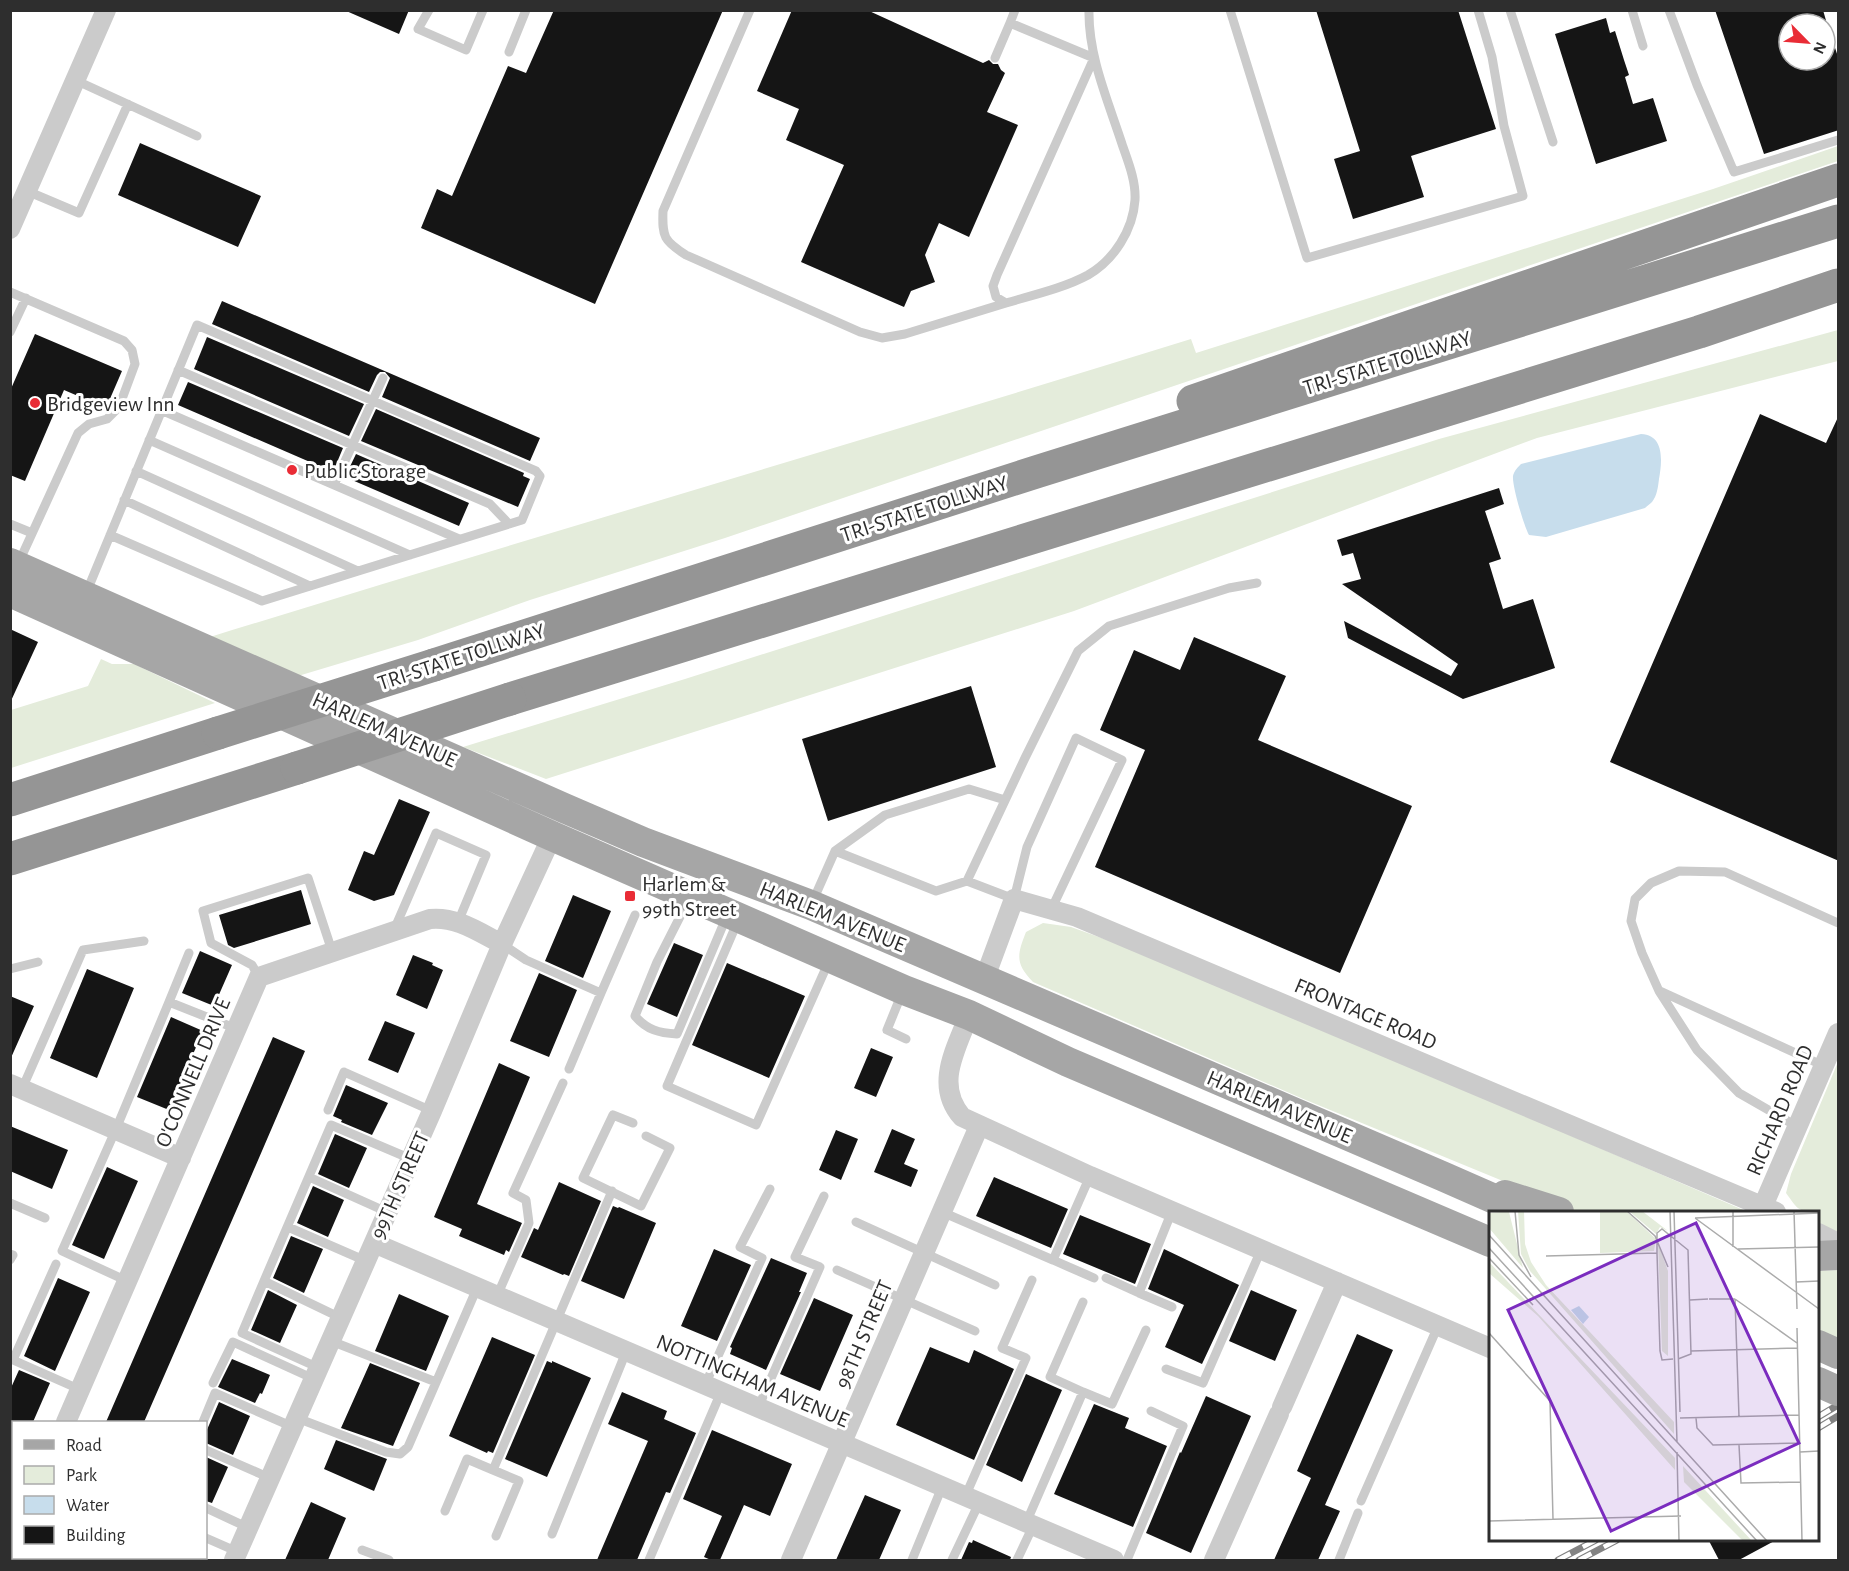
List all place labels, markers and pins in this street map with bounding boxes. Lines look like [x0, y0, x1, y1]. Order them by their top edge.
place label: Bridgeview Inn [47, 393, 175, 415]
marker: Bridgeview Inn [28, 396, 42, 410]
place label: Public Storage [304, 460, 426, 482]
marker: Public Storage [285, 463, 299, 477]
place label: Harlem & 99th Street [642, 873, 737, 920]
marker: Harlem & 99th Street [623, 889, 637, 903]

